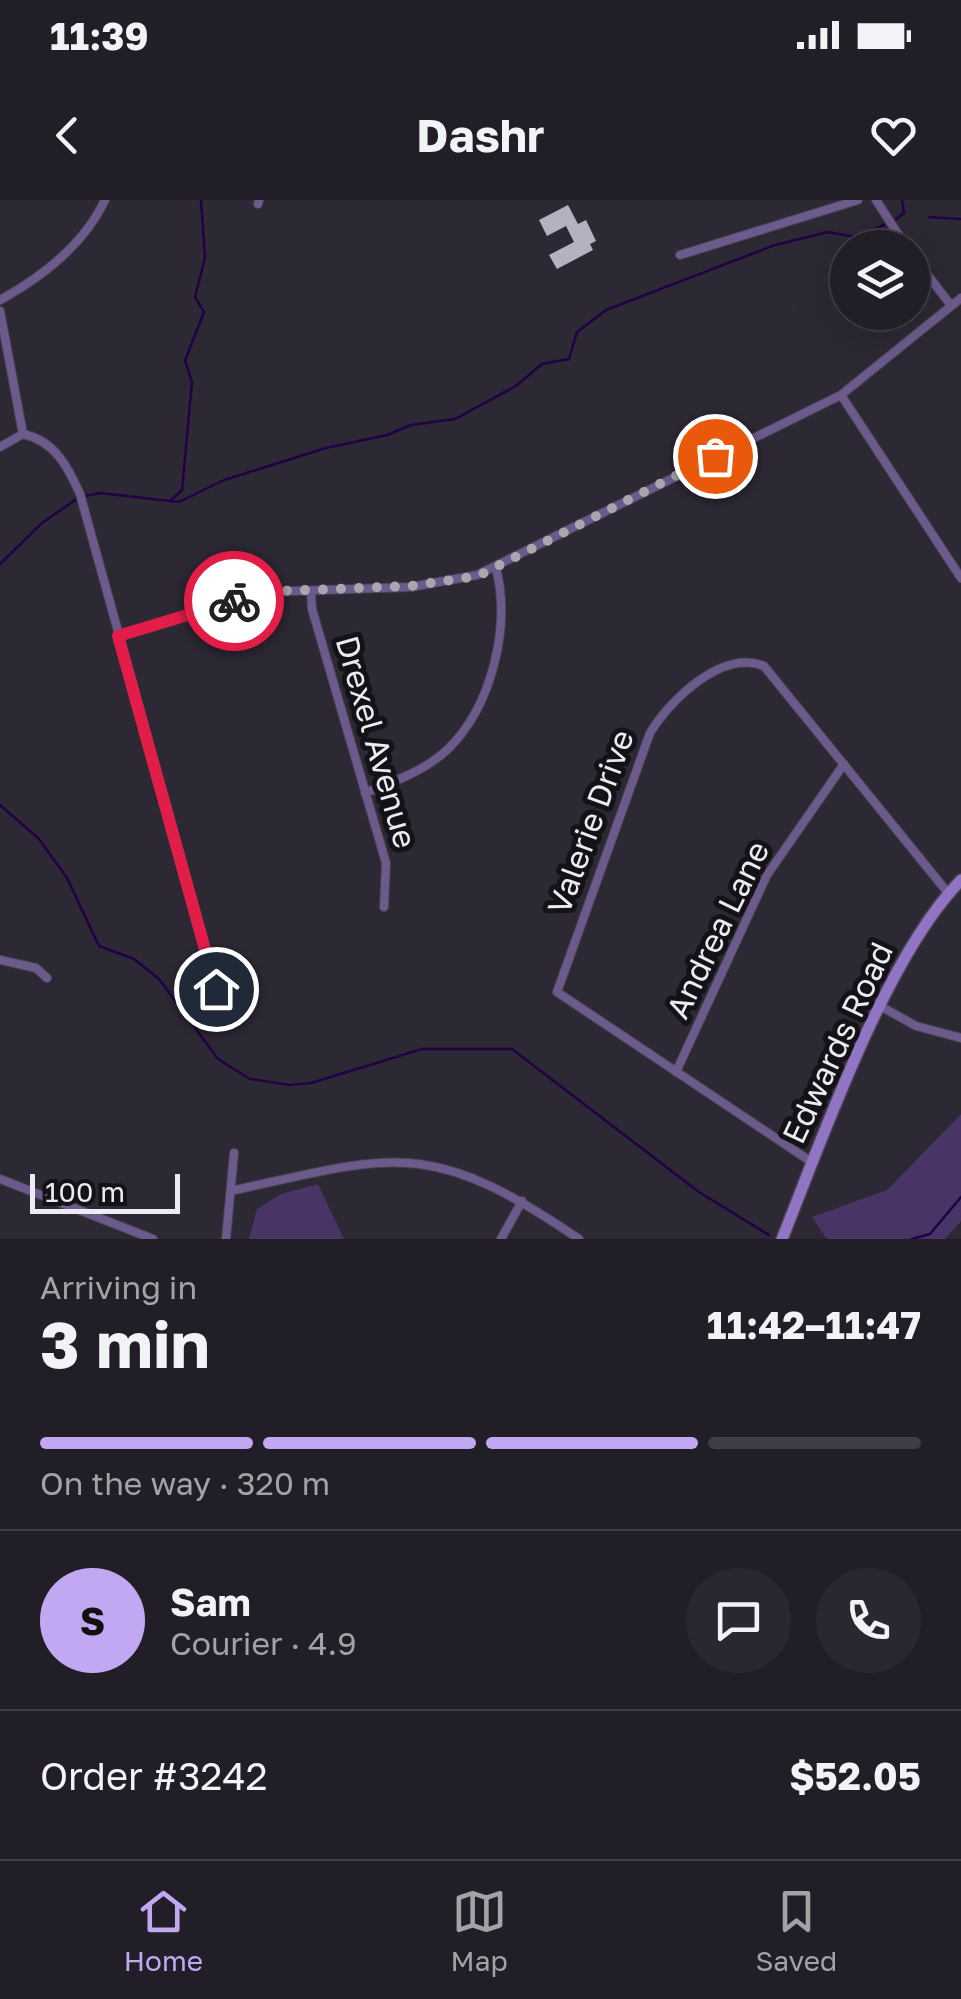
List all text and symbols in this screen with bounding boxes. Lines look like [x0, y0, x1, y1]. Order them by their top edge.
text: 11:39 [50, 13, 149, 58]
icon: back [40, 108, 95, 163]
text: Dashr [416, 108, 545, 162]
icon: heart [866, 108, 921, 163]
map controls [830, 230, 930, 330]
button: layers [830, 230, 930, 330]
pin [673, 414, 758, 499]
icon: bag [688, 429, 743, 484]
courier [184, 551, 284, 651]
icon: bike [207, 574, 262, 629]
street label: Drexel Avenue [328, 631, 425, 852]
street label: Valerie Drive [539, 724, 641, 919]
street label: Andrea Lane [658, 835, 776, 1024]
street label: Edwards Road [774, 936, 900, 1149]
pin [174, 947, 259, 1032]
icon: home [189, 962, 244, 1017]
scale bar [30, 1169, 180, 1214]
text: 100 m [45, 1175, 125, 1208]
text: Arriving in [40, 1268, 197, 1306]
text: 11:42–11:47 [707, 1302, 921, 1347]
text: 3 min [40, 1304, 210, 1382]
text: On the way · 320 m [40, 1464, 330, 1502]
button: chat [686, 1568, 791, 1673]
button: phone [816, 1568, 921, 1673]
text: Sam [170, 1579, 251, 1624]
text: S [80, 1598, 105, 1643]
text: Courier · 4.9 [170, 1624, 357, 1662]
text: Order #3242 [40, 1753, 268, 1798]
text: $52.05 [789, 1753, 921, 1798]
tab: Home [124, 1884, 203, 1977]
tab: Map [451, 1884, 508, 1977]
tab: Saved [755, 1884, 837, 1977]

